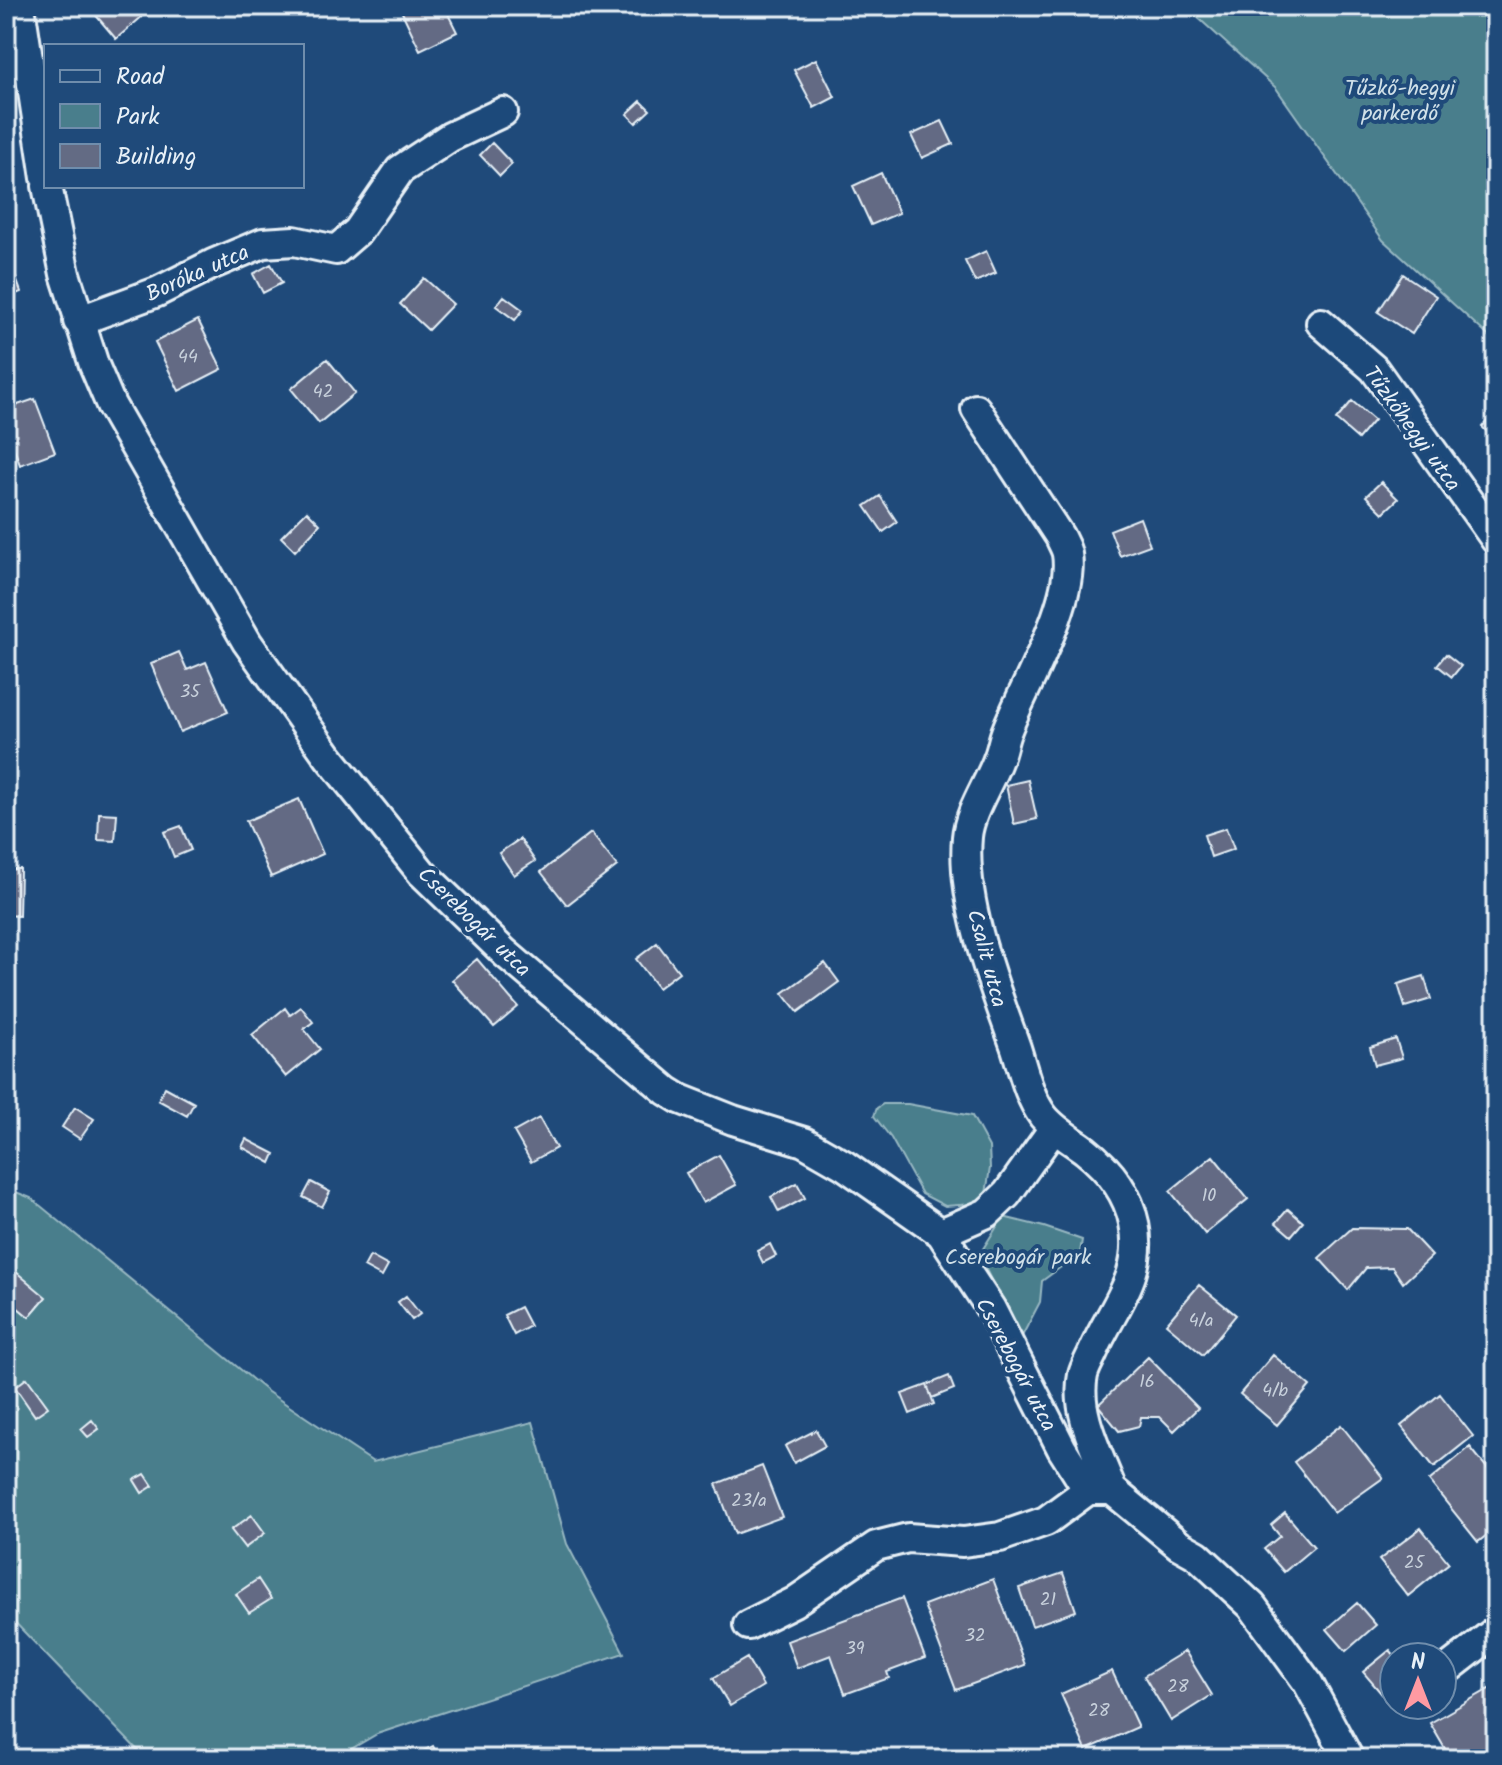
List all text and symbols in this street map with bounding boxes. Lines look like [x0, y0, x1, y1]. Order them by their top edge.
legend [44, 44, 304, 188]
text: Road [116, 58, 165, 97]
park label: Tűzkő-hegyi parkerdő [1345, 72, 1456, 132]
text: Park [116, 98, 160, 137]
text: Building [116, 138, 196, 177]
street label: Boróka utca [141, 236, 255, 313]
house number: 44 [178, 343, 198, 372]
street label: Tűzkőhegyi utca [1353, 359, 1469, 500]
house number: 42 [313, 378, 333, 407]
house number: 35 [180, 678, 201, 707]
street label: Cserebogár utca [408, 859, 538, 987]
street label: Csalit utca [956, 906, 1015, 1011]
house number: 10 [1202, 1182, 1216, 1211]
park label: Cserebogár park [945, 1241, 1092, 1276]
street label: Cserebogár utca [965, 1292, 1065, 1438]
house number: 4/a [1189, 1307, 1213, 1336]
house number: 16 [1139, 1368, 1155, 1397]
house number: 4/b [1262, 1377, 1288, 1406]
house number: 23/a [731, 1487, 767, 1516]
house number: 25 [1404, 1549, 1425, 1578]
house number: 21 [1040, 1586, 1056, 1615]
house number: 32 [965, 1622, 985, 1651]
house number: 39 [845, 1635, 865, 1664]
north arrow [1378, 1641, 1458, 1721]
text: N [1411, 1646, 1425, 1681]
house number: 28 [1167, 1673, 1189, 1702]
house number: 28 [1088, 1697, 1110, 1726]

